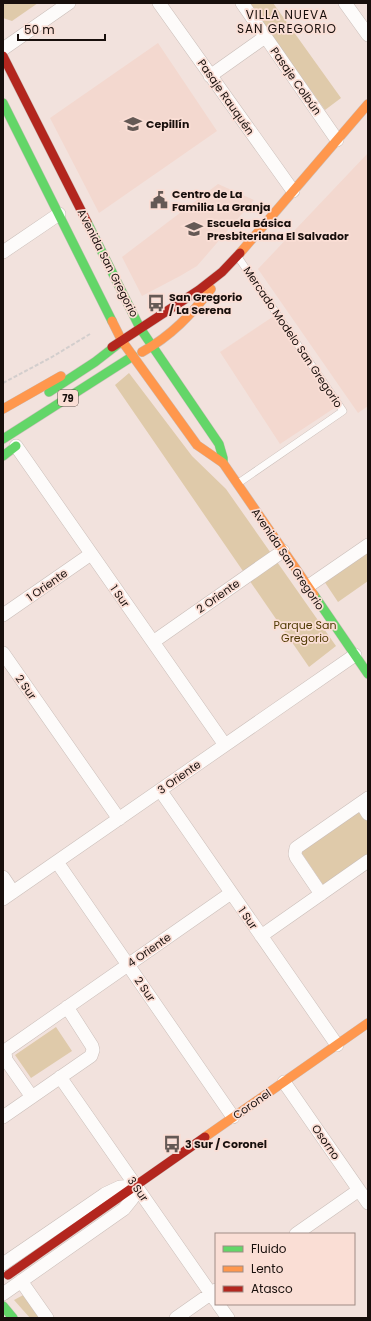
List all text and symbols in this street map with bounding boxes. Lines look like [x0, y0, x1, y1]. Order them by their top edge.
district label: VILLA NUEVA SAN GREGORIO [237, 6, 337, 37]
scale bar [18, 16, 105, 42]
text: 50 m [24, 21, 55, 38]
street label: Pasaje Colbún [267, 44, 325, 118]
street label: Pasaje Rauquén [194, 56, 258, 138]
school or university icon: Cepillín [123, 114, 143, 134]
place label: Cepillín [146, 116, 189, 132]
place label: Centro de La Familia La Granja [172, 186, 270, 215]
public building icon: Centro de La Familia La Granja [149, 190, 169, 210]
street label: Avenida San Gregorio [74, 206, 142, 320]
place label: Escuela Básica Presbiteriana El Salvador [207, 215, 349, 244]
school or university icon: Escuela Básica Presbiteriana El Salvador [184, 219, 204, 239]
street label: Mercado Modelo San Gregorio [240, 263, 346, 411]
place label: San Gregorio / La Serena [169, 289, 242, 318]
bus stop icon: San Gregorio / La Serena [146, 293, 166, 313]
road number: 79 [58, 390, 78, 406]
street label: Avenida San Gregorio [248, 505, 328, 613]
street label: 1 Oriente [23, 565, 71, 605]
street label: 2 Oriente [193, 575, 243, 617]
street label: 1 Sur [107, 582, 133, 610]
park label: Parque San Gregorio [273, 617, 337, 646]
street label: 2 Sur [12, 671, 40, 703]
street label: 3 Oriente [154, 756, 204, 798]
street label: 1 Sur [235, 904, 261, 932]
street label: 4 Oriente [124, 929, 174, 971]
street label: 2 Sur [131, 973, 159, 1005]
street label: Coronel [230, 1085, 274, 1123]
street label: Osorno [308, 1121, 344, 1163]
bus stop icon: 3 Sur / Coronel [162, 1134, 182, 1154]
place label: 3 Sur / Coronel [185, 1136, 267, 1152]
street label: 3 Sur [124, 1173, 152, 1205]
legend [215, 1233, 355, 1305]
text: Fluido [251, 1240, 287, 1257]
text: Lento [251, 1260, 284, 1277]
text: Atasco [251, 1280, 293, 1297]

